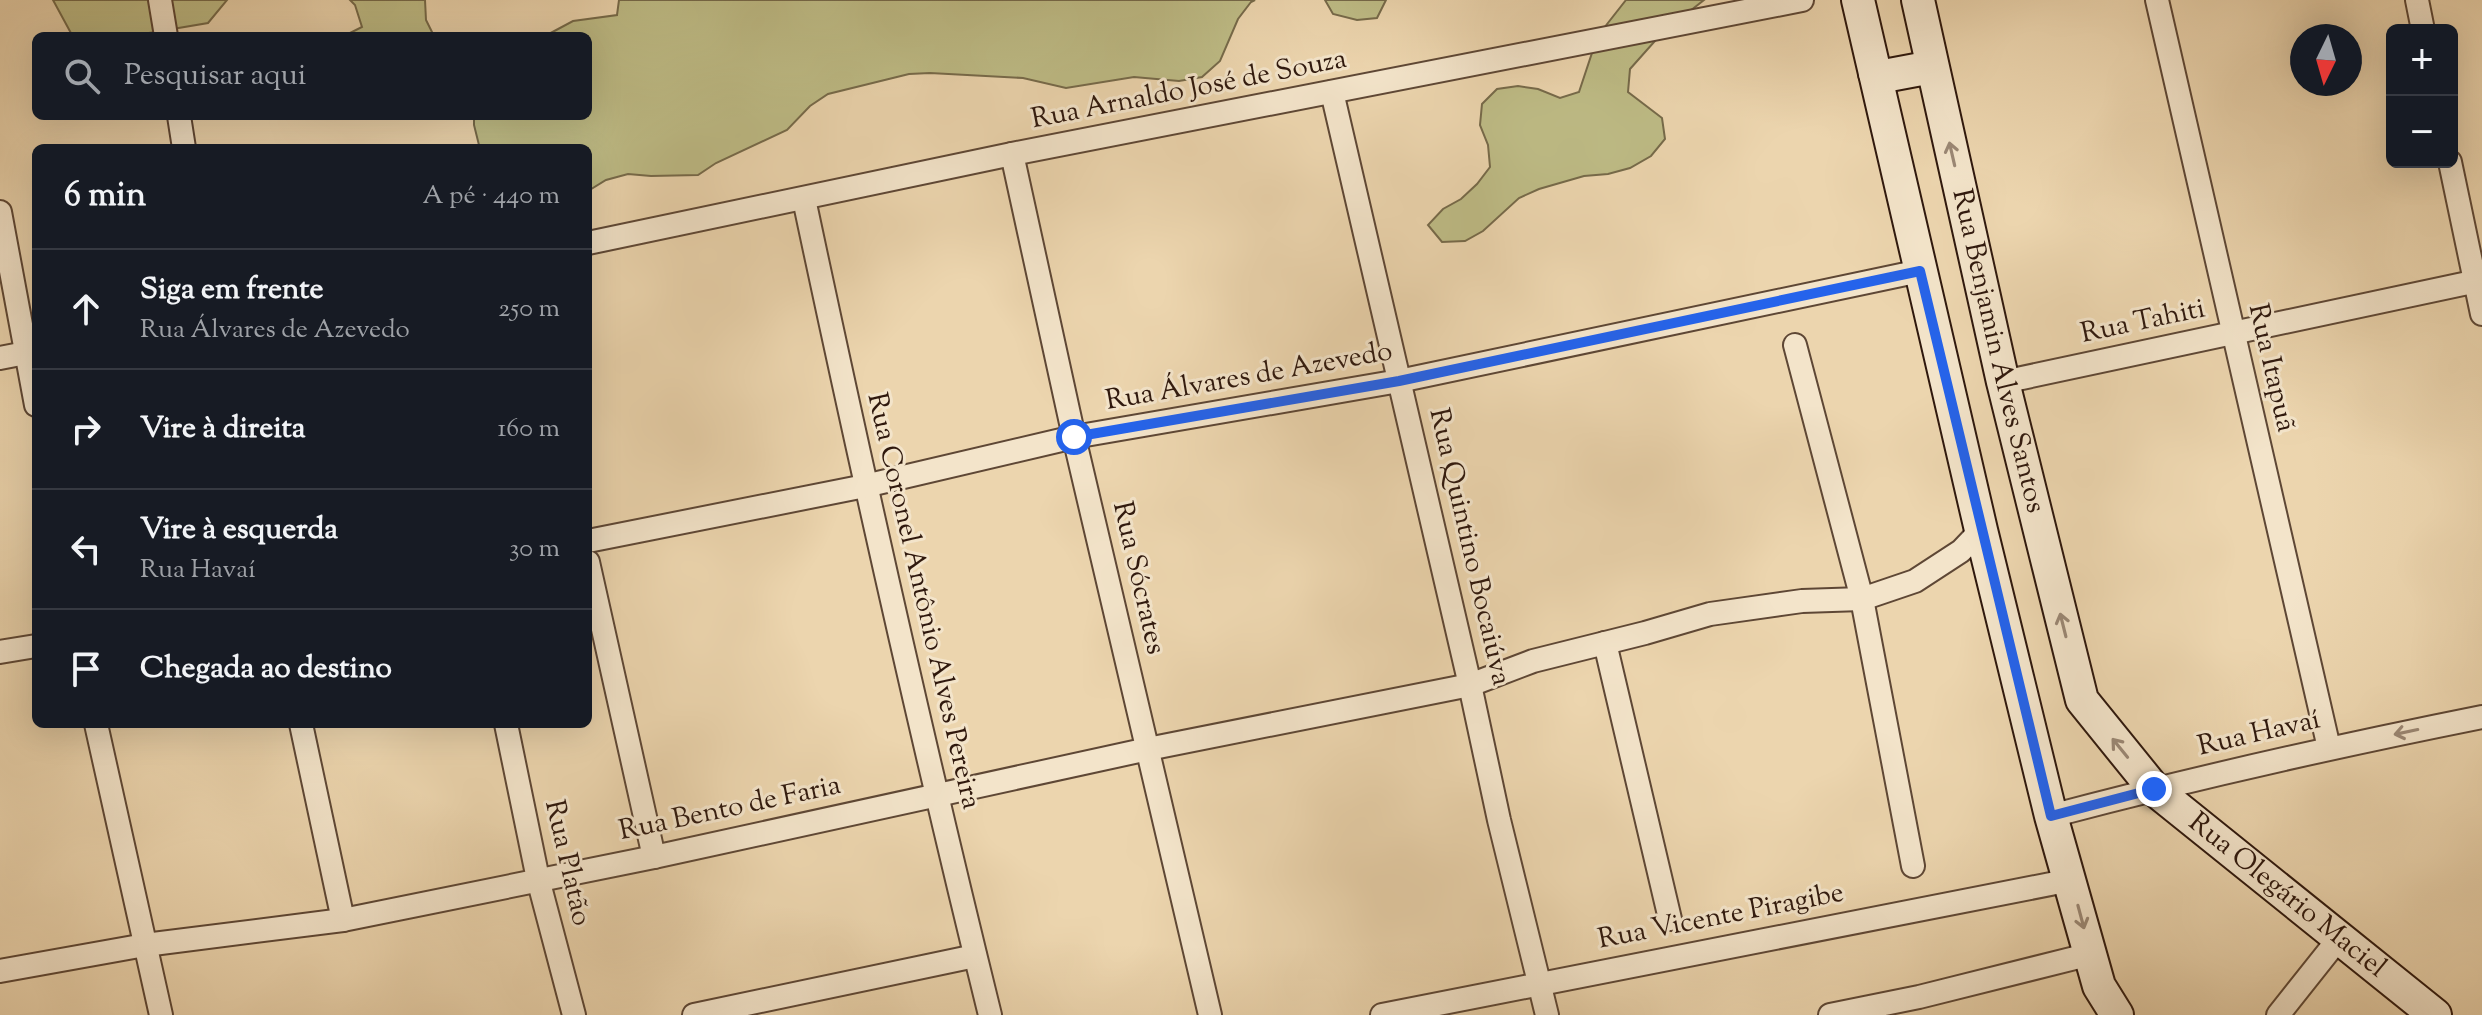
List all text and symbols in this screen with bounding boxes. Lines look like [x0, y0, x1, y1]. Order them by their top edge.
north arrow [2290, 24, 2362, 96]
map controls [2386, 24, 2458, 168]
button: + [2386, 24, 2458, 96]
search box [32, 32, 592, 120]
street label: Rua Arnaldo José de Souza [1028, 40, 1350, 140]
icon: search [60, 54, 104, 98]
text: Pesquisar aqui [124, 55, 306, 98]
button: − [2386, 96, 2458, 168]
one-way arrow [1944, 141, 1959, 167]
text: 6 min [64, 172, 146, 221]
text: A pé · 440 m [422, 178, 560, 215]
street label: Rua Benjamin Alves Santos [1941, 185, 2055, 517]
text: Siga em frente [140, 269, 324, 312]
icon: ahead [64, 287, 108, 331]
street label: Rua Tahiti [2077, 289, 2209, 355]
text: 250 m [498, 291, 560, 328]
street label: Rua Itapuã [2237, 300, 2305, 436]
text: Rua Álvares de Azevedo [140, 312, 410, 349]
street label: Rua Álvares de Azevedo [1102, 332, 1396, 422]
street label: Rua Coronel Antônio Alves Pereira [856, 389, 990, 813]
street label: Rua Quintino Bocaiúva [1418, 405, 1520, 690]
icon: right [64, 407, 108, 451]
text: Vire à direita [140, 408, 306, 451]
text: 160 m [497, 411, 560, 448]
route start [1056, 419, 1092, 455]
street label: Rua Sócrates [1101, 498, 1175, 658]
text: Vire à esquerda [140, 509, 338, 552]
icon: left [64, 527, 108, 571]
text: 30 m [509, 531, 560, 568]
text: Rua Havaí [140, 552, 256, 589]
one-way arrow [2055, 612, 2070, 638]
icon: arrive [64, 647, 108, 691]
text: Chegada ao destino [140, 648, 392, 691]
street label: Rua Havaí [2194, 701, 2324, 767]
one-way arrow [2393, 726, 2419, 741]
one-way arrow [2112, 738, 2129, 759]
street label: Rua Bento de Faria [615, 766, 845, 852]
route end [2136, 771, 2172, 807]
street label: Rua Platão [533, 796, 601, 930]
street label: Rua Olegário Maciel [2179, 804, 2395, 988]
street label: Rua Vicente Piragibe [1595, 874, 1847, 960]
one-way arrow [2074, 903, 2089, 929]

